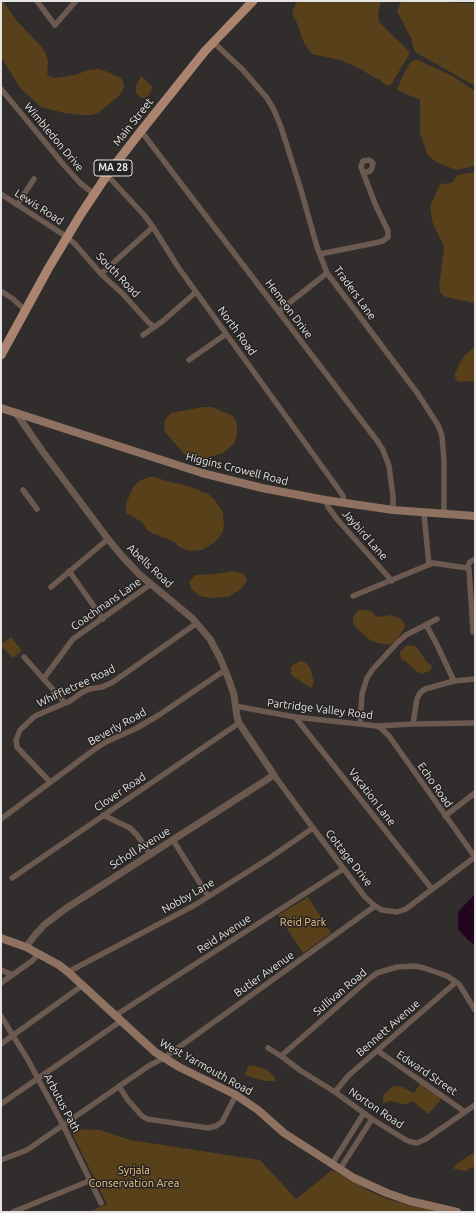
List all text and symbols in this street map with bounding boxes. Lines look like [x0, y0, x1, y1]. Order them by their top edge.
street label: Main Street [110, 95, 156, 149]
street label: Wimbledon Drive [21, 100, 87, 174]
road number: MA 28 [94, 160, 132, 176]
street label: Lewis Road [12, 186, 66, 228]
street label: South Road [93, 250, 143, 300]
street label: Traders Lane [331, 264, 379, 322]
street label: Hemeon Drive [263, 277, 315, 341]
street label: North Road [215, 304, 259, 358]
street label: Higgins Crowell Road [185, 450, 289, 488]
street label: Jaybird Lane [340, 507, 390, 563]
street label: Abells Road [124, 541, 176, 591]
street label: Coachmans Lane [68, 575, 144, 633]
street label: Whiffletree Road [35, 662, 117, 710]
street label: Partridge Valley Road [266, 696, 374, 722]
street label: Beverly Road [86, 706, 148, 748]
street label: Echo Road [415, 760, 455, 810]
street label: Vacation Lane [346, 766, 398, 828]
street label: Clover Road [92, 770, 148, 814]
street label: Scholl Avenue [107, 824, 173, 872]
street label: Cottage Drive [323, 827, 375, 889]
street label: Nobby Lane [159, 876, 217, 916]
street label: Reid Avenue [195, 912, 253, 956]
park label: Reid Park [280, 915, 326, 929]
street label: Butler Avenue [231, 948, 297, 1000]
street label: Sullivan Road [311, 966, 369, 1018]
street label: Bennett Avenue [354, 997, 422, 1059]
street label: West Yarmouth Road [157, 1036, 255, 1098]
street label: Edward Street [394, 1048, 460, 1098]
street label: Arbutus Path [41, 1071, 83, 1135]
street label: Norton Road [346, 1085, 406, 1131]
park label: Syrjala Conservation Area [89, 1163, 179, 1189]

